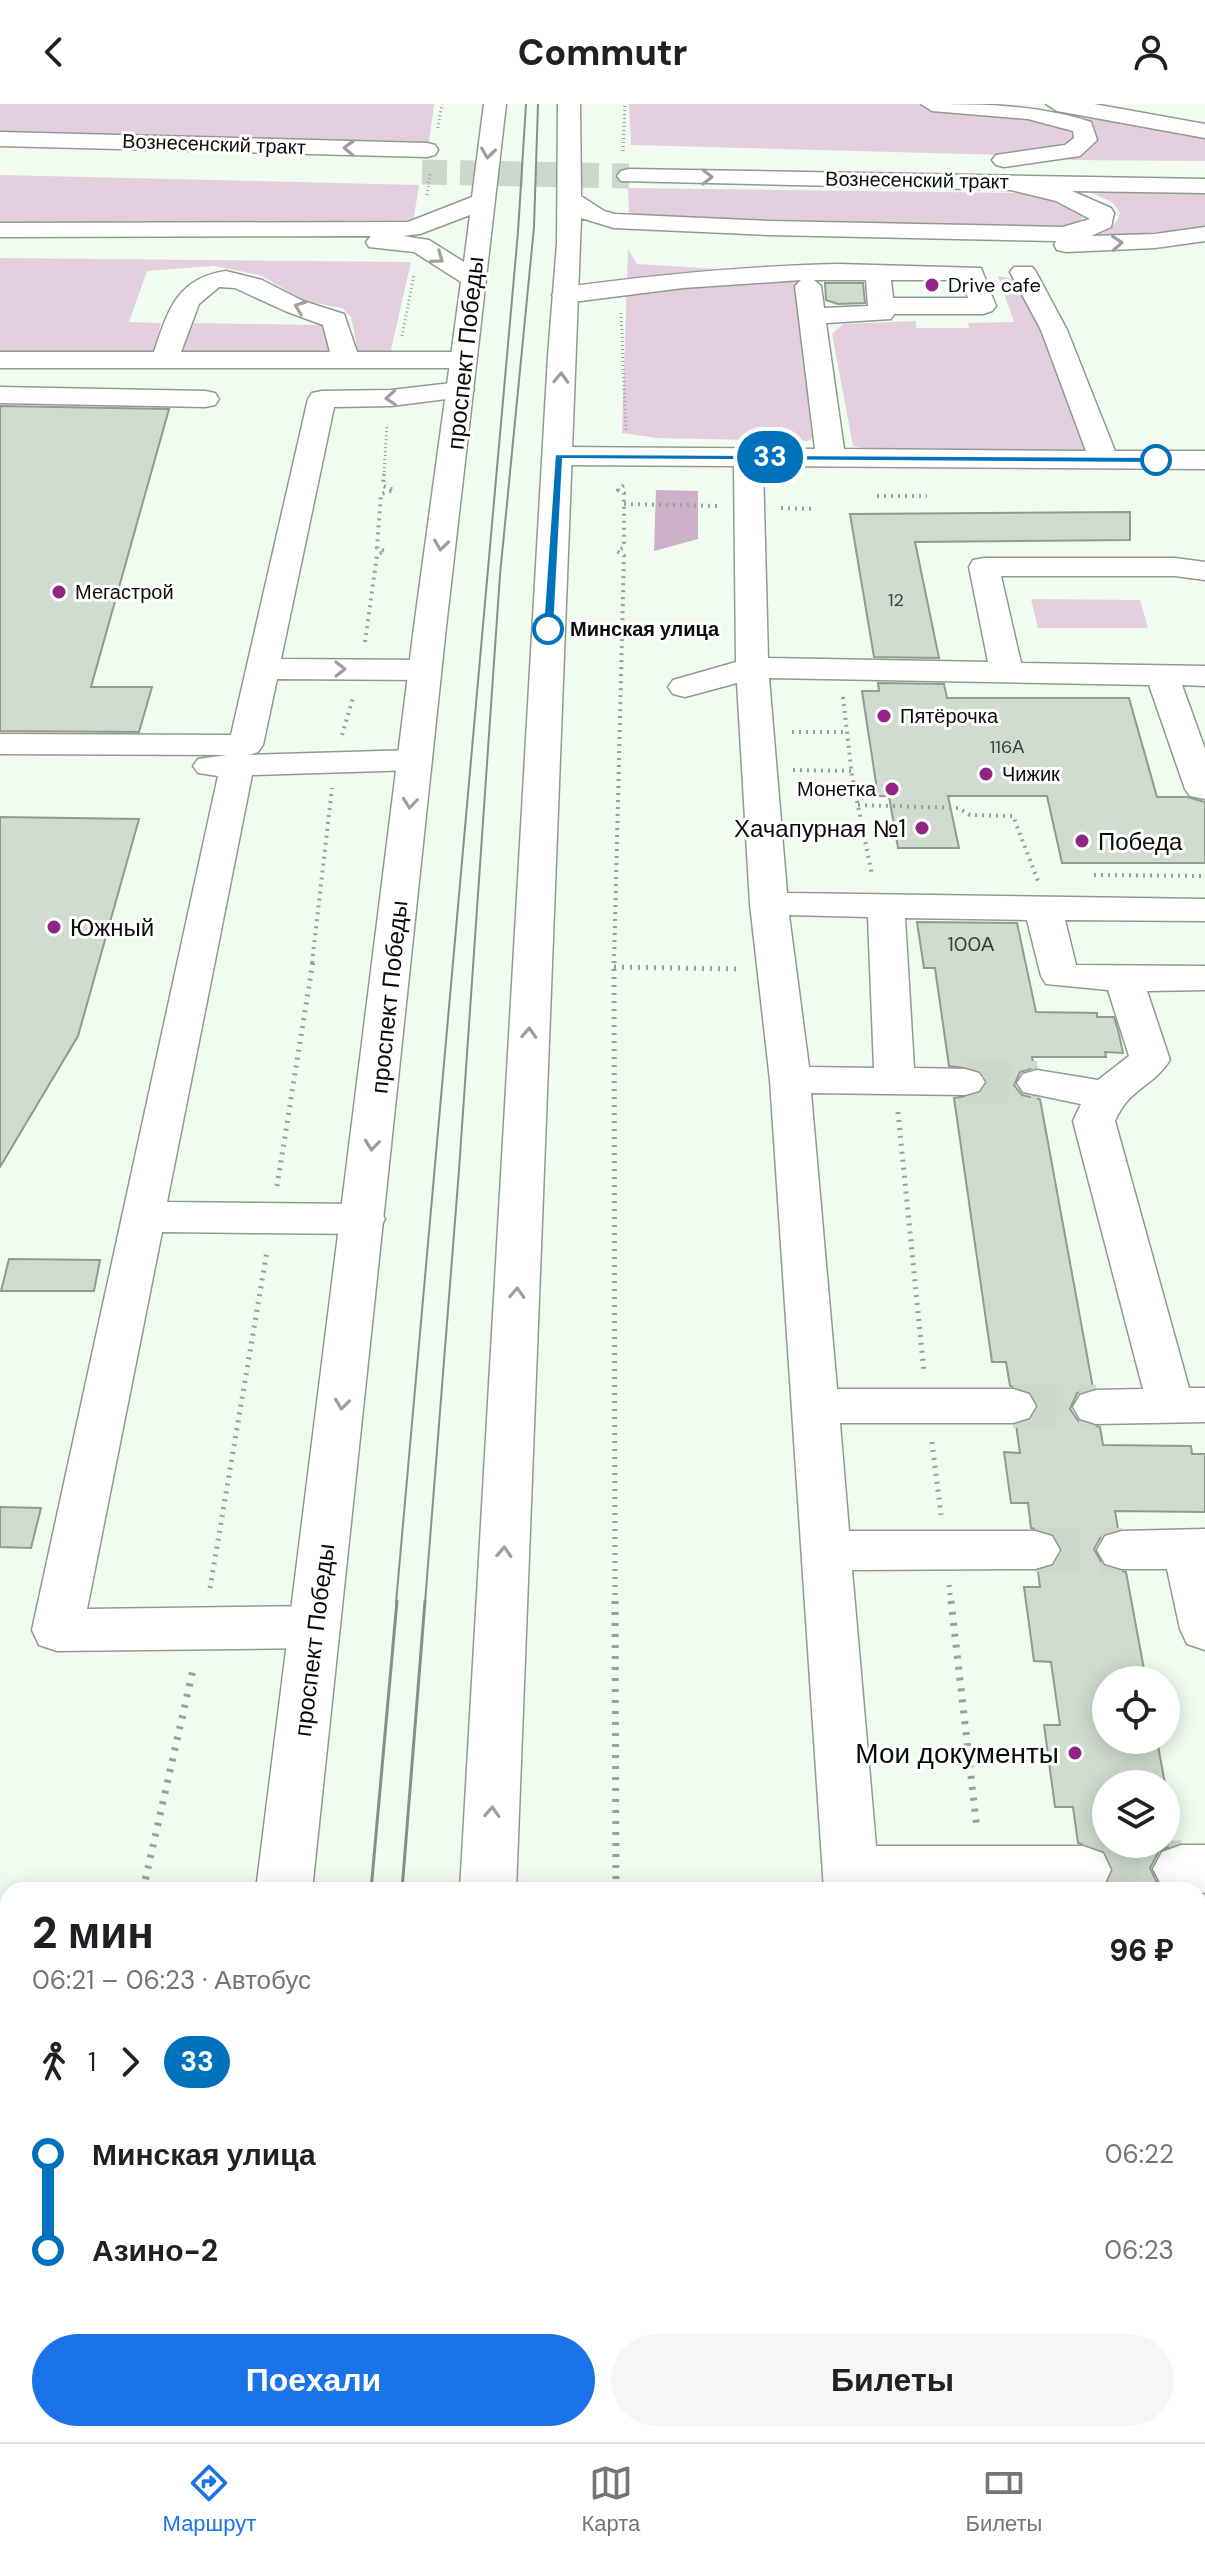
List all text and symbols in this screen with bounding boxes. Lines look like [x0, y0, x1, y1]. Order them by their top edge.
text: Commutr [518, 29, 687, 76]
icon: back [32, 30, 76, 74]
icon: person [1129, 30, 1173, 74]
street label: Вознесенский тракт [122, 128, 306, 160]
one-way arrow [342, 139, 355, 156]
one-way arrow [480, 146, 497, 160]
street label: Вознесенский тракт [825, 165, 1009, 195]
one-way arrow [701, 168, 714, 186]
one-way arrow [1111, 235, 1124, 252]
one-way arrow [429, 248, 443, 263]
street label: проспект Победы [439, 255, 491, 451]
place label: Drive cafe [948, 272, 1041, 298]
marker: Drive cafe [923, 276, 941, 294]
one-way arrow [294, 300, 308, 317]
one-way arrow [552, 371, 569, 384]
one-way arrow [384, 389, 397, 406]
line badge: 33 [734, 431, 806, 483]
text: 33 [753, 438, 787, 475]
unlabelled marker [1141, 445, 1171, 475]
one-way arrow [433, 538, 450, 552]
place label: Мегастрой [75, 579, 174, 605]
marker: Мегастрой [50, 583, 68, 601]
house number: 12 [888, 588, 904, 612]
marker: Минская улица [533, 614, 563, 644]
place label: Минская улица [570, 616, 720, 642]
one-way arrow [334, 660, 347, 678]
place label: Пятёрочка [900, 703, 999, 729]
marker: Пятёрочка [875, 707, 893, 725]
house number: 116А [990, 735, 1024, 759]
place label: Чижик [1002, 761, 1060, 787]
marker: Чижик [977, 765, 995, 783]
place label: Монетка [797, 776, 877, 802]
marker: Монетка [883, 780, 901, 798]
one-way arrow [402, 797, 419, 810]
place label: Хачапурная №1 [734, 813, 906, 844]
marker: Хачапурная №1 [913, 819, 931, 837]
place label: Победа [1098, 826, 1183, 857]
marker: Победа [1073, 832, 1091, 850]
street label: проспект Победы [363, 899, 415, 1095]
place label: Южный [70, 912, 154, 943]
marker: Южный [45, 918, 63, 936]
house number: 100А [948, 931, 995, 957]
one-way arrow [520, 1026, 537, 1039]
one-way arrow [363, 1139, 380, 1152]
one-way arrow [508, 1286, 525, 1299]
one-way arrow [333, 1397, 350, 1410]
street label: проспект Победы [287, 1542, 341, 1738]
one-way arrow [496, 1545, 513, 1558]
map controls [1092, 1666, 1180, 1858]
button: locate [1092, 1666, 1180, 1754]
place label: Мои документы [855, 1735, 1059, 1772]
marker: Мои документы [1066, 1744, 1084, 1762]
button: layers [1092, 1770, 1180, 1858]
one-way arrow [483, 1805, 500, 1818]
text: 2 мин [32, 1904, 154, 1962]
text: 96 ₽ [1109, 1931, 1174, 1970]
text: 06:21 – 06:23 · Автобус [32, 1963, 311, 1997]
icon: walk [32, 2040, 76, 2084]
icon: forward [108, 2040, 152, 2084]
text: 33 [180, 2043, 214, 2080]
text: 1 [88, 2045, 96, 2079]
text: Минская улица [92, 2135, 316, 2174]
text: 06:22 [1105, 2137, 1174, 2171]
text: Азино-2 [92, 2231, 218, 2270]
text: 06:23 [1104, 2233, 1174, 2267]
button: Поехали [32, 2334, 595, 2426]
button: Билеты [611, 2334, 1174, 2426]
tab: Маршрут [163, 2461, 256, 2538]
tab: Карта [581, 2461, 640, 2538]
tab: Билеты [965, 2461, 1042, 2538]

